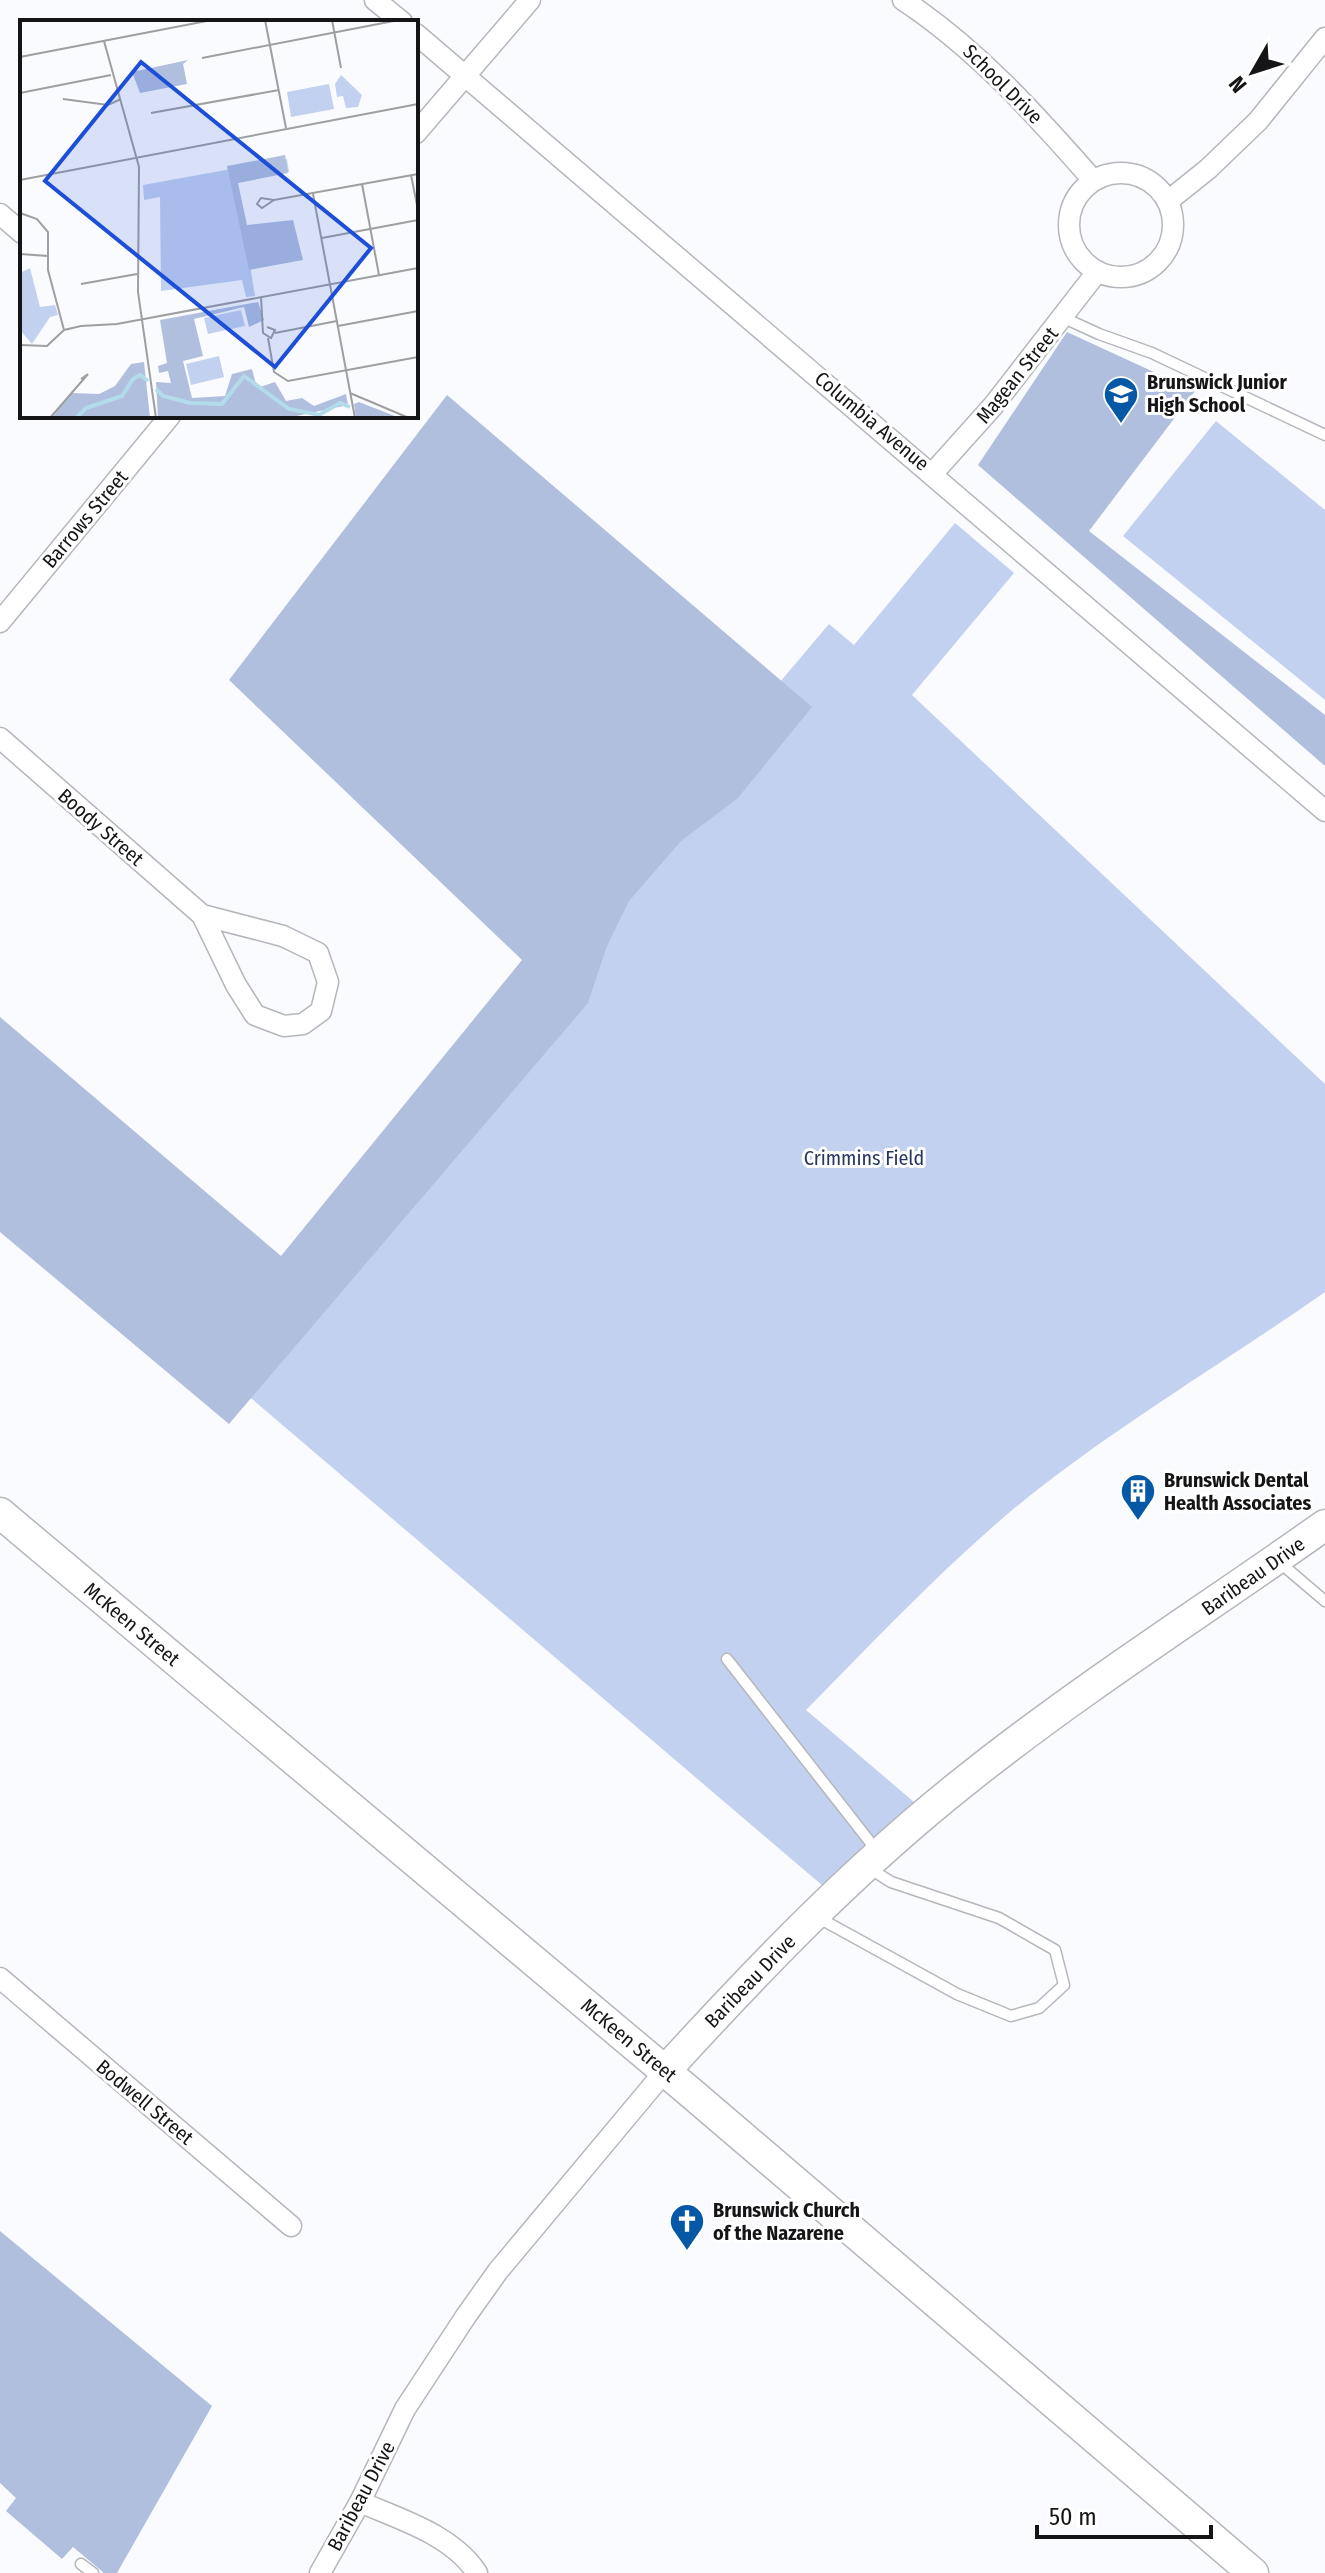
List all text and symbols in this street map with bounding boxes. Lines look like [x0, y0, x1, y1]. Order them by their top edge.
inset map [20, 20, 418, 418]
north arrow [1213, 32, 1293, 112]
street label: School Drive [958, 39, 1048, 129]
text: N [1223, 71, 1252, 98]
street label: Magean Street [971, 322, 1063, 428]
street label: Columbia Avenue [810, 366, 934, 476]
place label: Brunswick Junior High School [1147, 370, 1287, 417]
school or university icon: Brunswick Junior High School [1102, 375, 1140, 425]
street label: Barrows Street [37, 465, 133, 573]
street label: Boody Street [53, 783, 149, 871]
park label: Crimmins Field [804, 1146, 924, 1170]
place label: Brunswick Dental Health Associates [1164, 1468, 1311, 1515]
building icon: Brunswick Dental Health Associates [1119, 1472, 1157, 1522]
street label: Baribeau Drive [1197, 1532, 1309, 1620]
street label: McKeen Street [79, 1577, 185, 1671]
street label: Baribeau Drive [700, 1929, 800, 2033]
street label: McKeen Street [576, 1993, 682, 2087]
street label: Bodwell Street [91, 2054, 199, 2150]
place label: Brunswick Church of the Nazarene [713, 2198, 860, 2245]
church icon: Brunswick Church of the Nazarene [668, 2202, 706, 2252]
street label: Baribeau Drive [322, 2437, 400, 2555]
scale bar [1037, 2489, 1211, 2539]
text: 50 m [1049, 2503, 1097, 2531]

